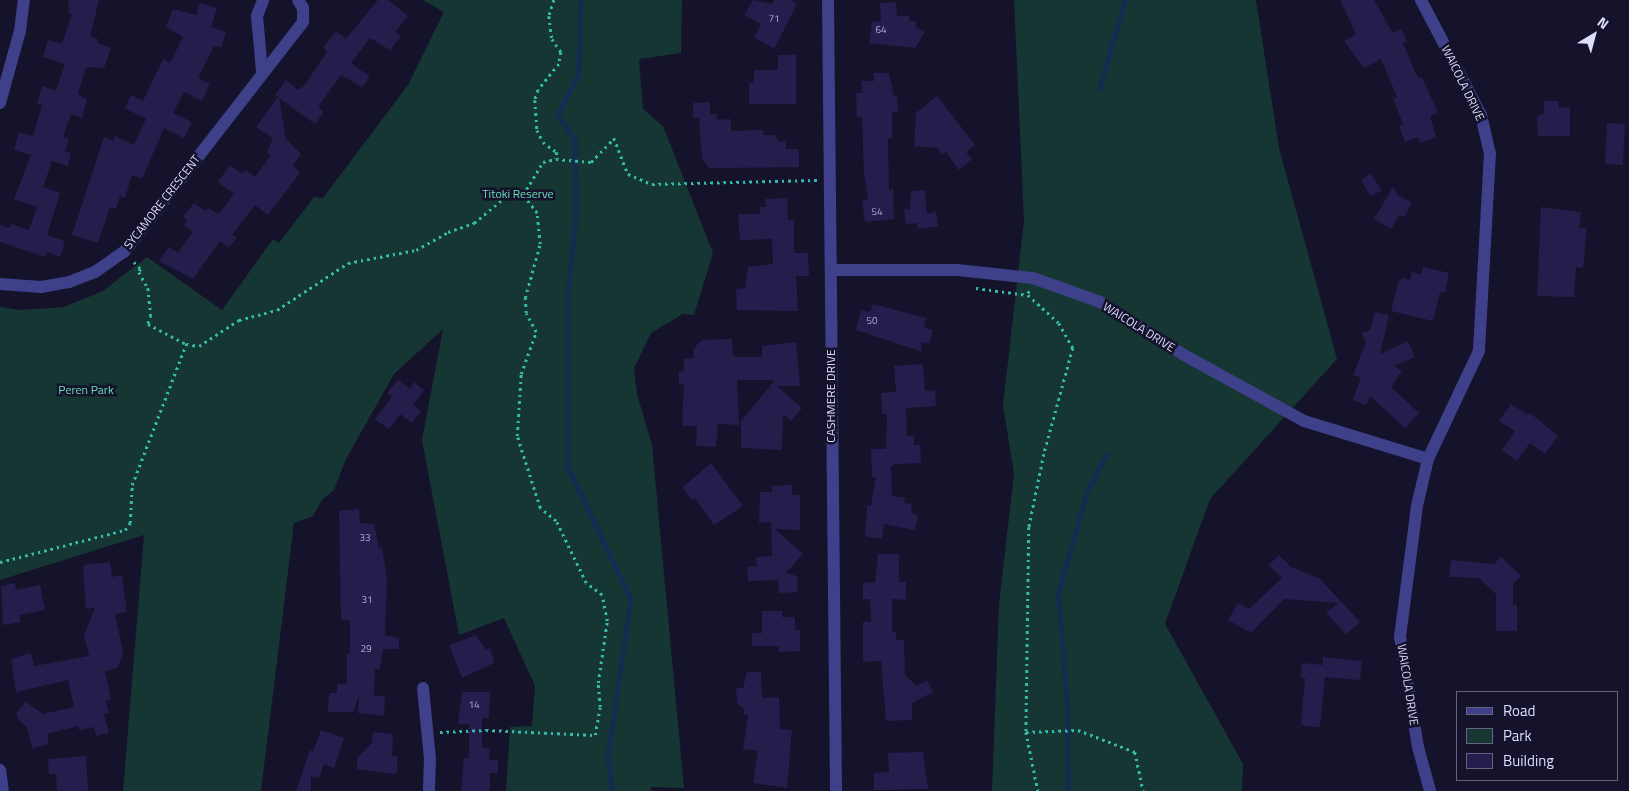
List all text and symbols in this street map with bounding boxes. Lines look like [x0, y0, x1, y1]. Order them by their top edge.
north arrow [1569, 10, 1619, 60]
text: N [1593, 11, 1614, 34]
house number: 71 [768, 13, 780, 25]
house number: 64 [875, 24, 887, 36]
street label: WAICOLA DRIVE [1439, 43, 1487, 123]
street label: SYCAMORE CRESCENT [121, 152, 203, 252]
park label: Titoki Reserve [482, 187, 554, 201]
house number: 54 [871, 206, 883, 218]
street label: WAICOLA DRIVE [1100, 299, 1178, 355]
house number: 50 [866, 315, 878, 327]
street label: CASHMERE DRIVE [824, 349, 838, 443]
park label: Peren Park [58, 383, 114, 397]
house number: 33 [359, 532, 371, 544]
house number: 31 [361, 594, 373, 606]
house number: 29 [360, 643, 372, 655]
street label: WAICOLA DRIVE [1394, 643, 1422, 727]
legend [1456, 691, 1619, 781]
house number: 14 [468, 699, 480, 711]
text: Road [1503, 699, 1535, 722]
text: Park [1503, 724, 1532, 747]
text: Building [1503, 749, 1554, 772]

